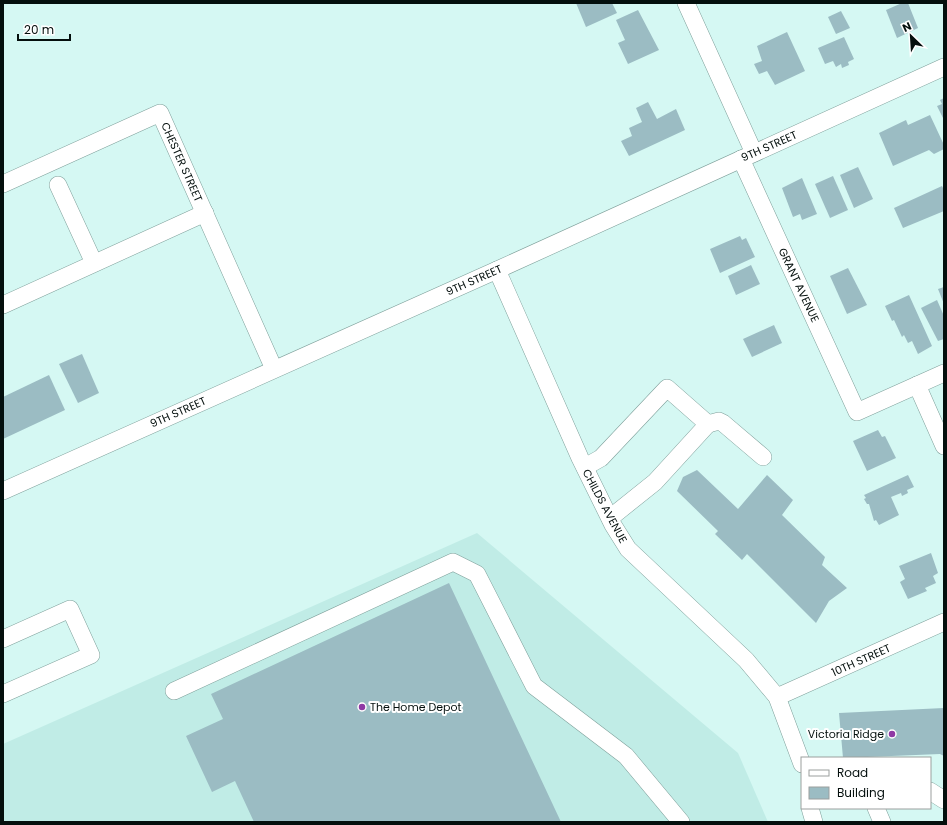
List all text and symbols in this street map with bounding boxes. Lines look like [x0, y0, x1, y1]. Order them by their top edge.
scale bar [18, 16, 70, 42]
north arrow [891, 16, 931, 56]
text: N [900, 18, 914, 36]
text: 20 m [24, 21, 54, 38]
street label: CHESTER STREET [157, 120, 207, 204]
street label: 9TH STREET [738, 127, 800, 165]
street label: GRANT AVENUE [775, 245, 823, 325]
street label: 9TH STREET [443, 261, 505, 299]
street label: 9TH STREET [147, 393, 209, 431]
street label: CHILDS AVENUE [579, 466, 631, 546]
street label: 10TH STREET [829, 640, 893, 680]
place label: The Home Depot [370, 699, 462, 715]
marker: The Home Depot [357, 702, 367, 712]
place label: Victoria Ridge [808, 726, 884, 742]
marker: Victoria Ridge [887, 729, 897, 739]
legend [801, 757, 931, 809]
text: Road [837, 764, 868, 781]
text: Building [837, 784, 885, 801]

